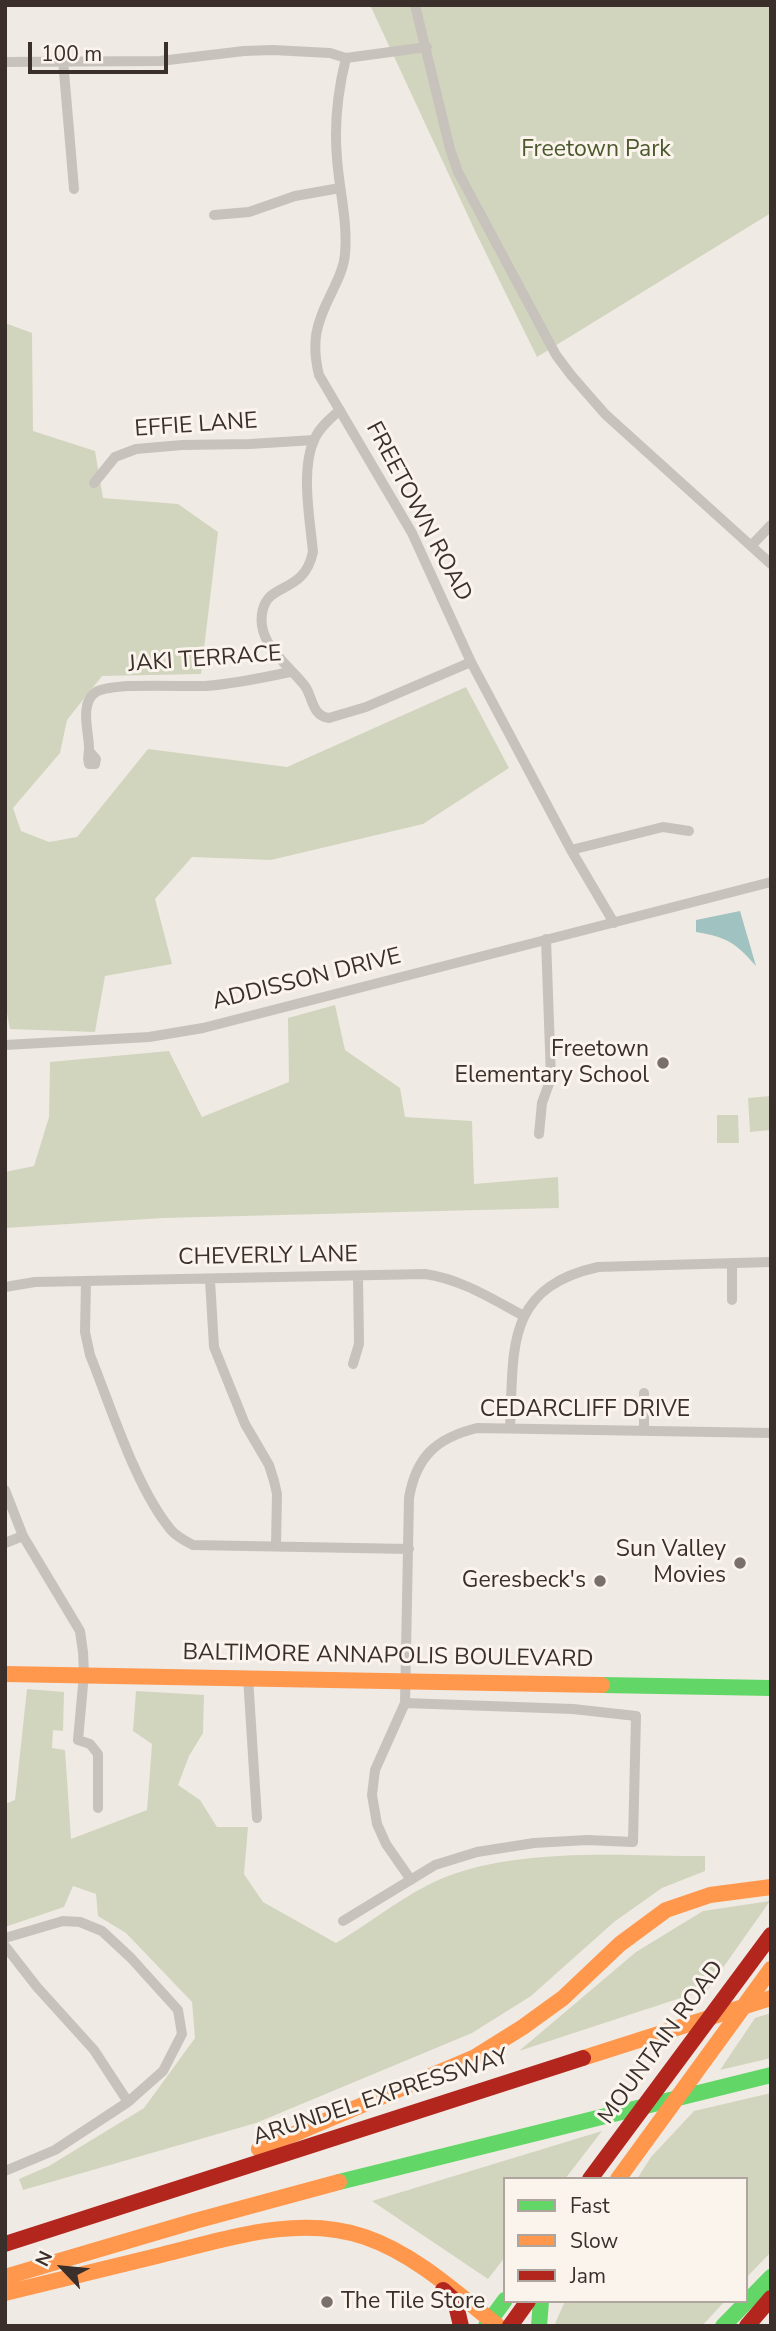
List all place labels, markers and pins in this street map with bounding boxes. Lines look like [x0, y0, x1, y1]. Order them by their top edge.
place label: Freetown Elementary School [455, 1036, 649, 1090]
marker: Freetown Elementary School [655, 1055, 671, 1071]
place label: Sun Valley Movies [616, 1536, 726, 1590]
marker: Sun Valley Movies [732, 1555, 748, 1571]
place label: Geresbeck's [462, 1567, 586, 1595]
marker: Geresbeck's [592, 1573, 608, 1589]
place label: The Tile Store [341, 2288, 485, 2316]
marker: The Tile Store [319, 2294, 335, 2310]

